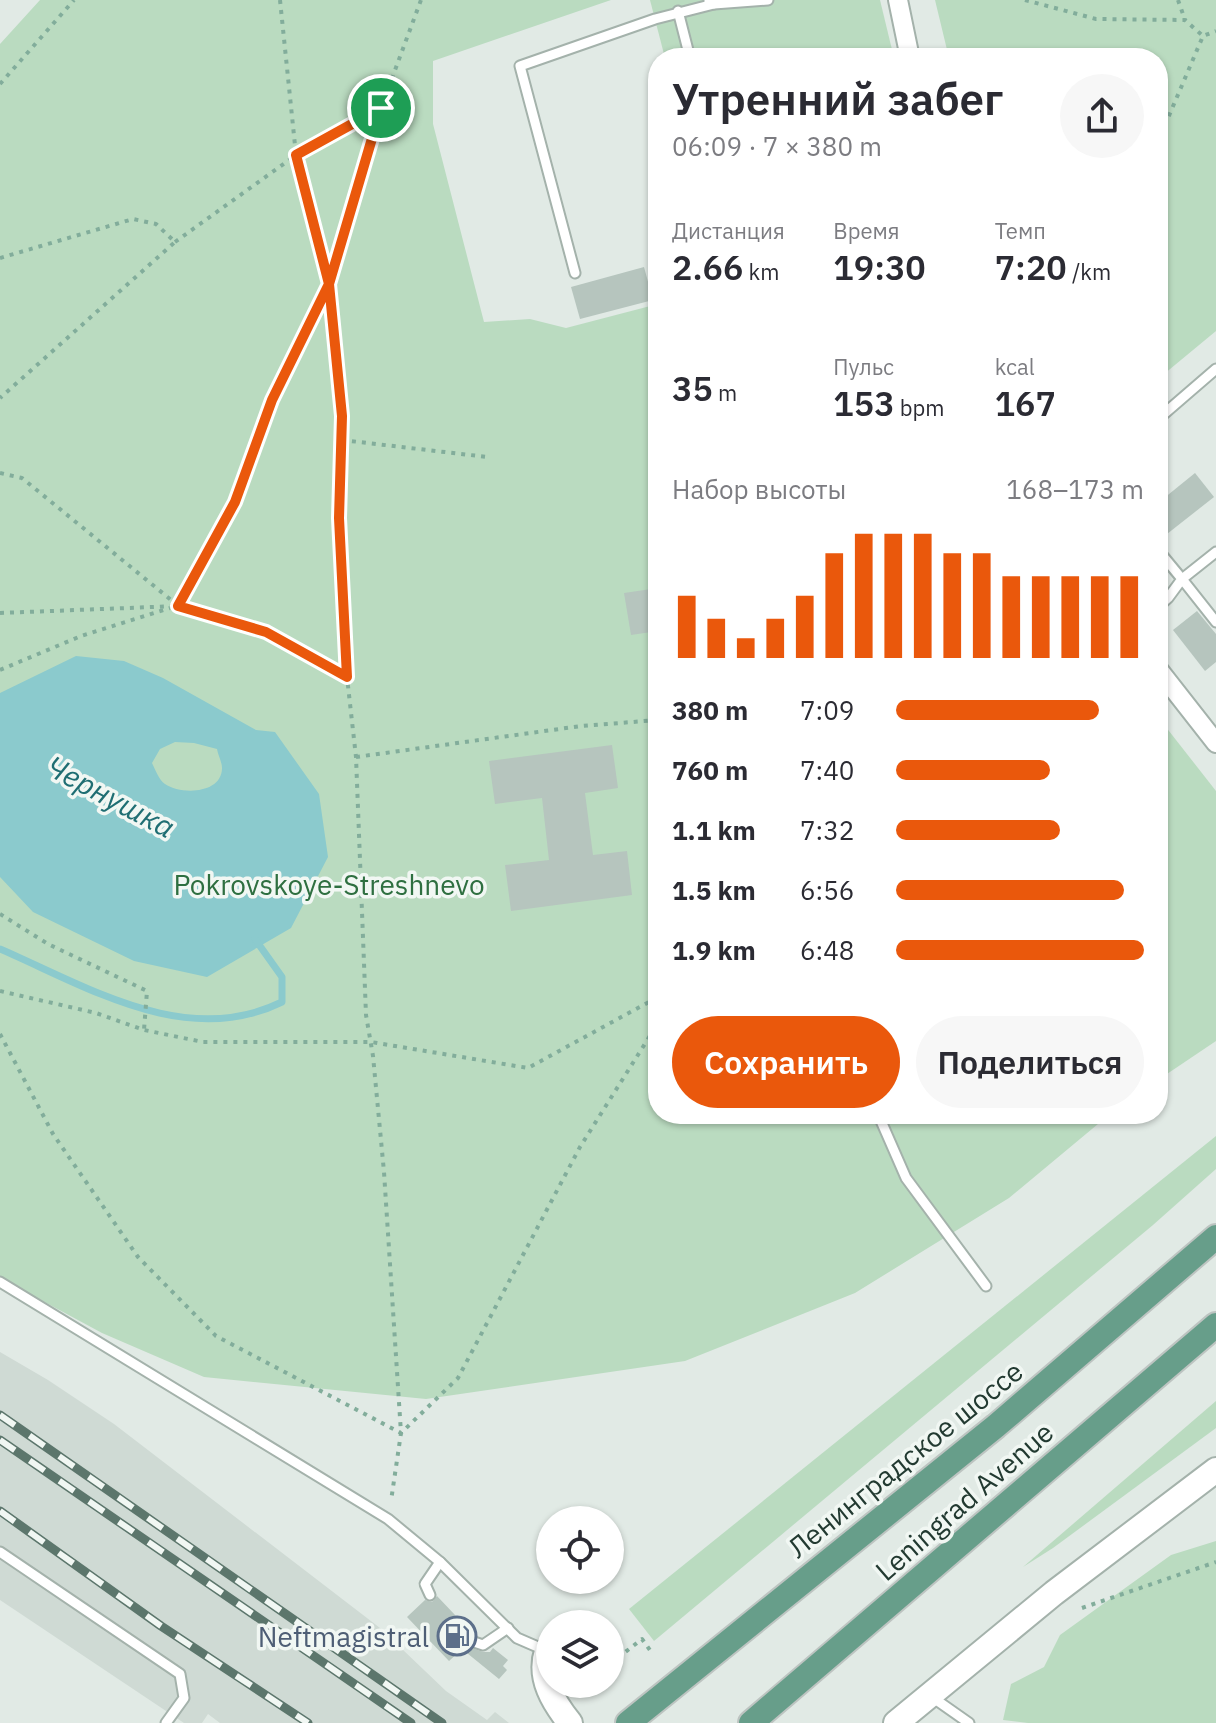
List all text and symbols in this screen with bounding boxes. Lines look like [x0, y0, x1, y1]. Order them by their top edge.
text: Утренний забег [672, 70, 1004, 127]
pin [347, 74, 415, 142]
button: share [1060, 74, 1144, 158]
icon: arrive [359, 86, 403, 130]
text: 06:09 · 7 × 380 m [672, 129, 882, 163]
text: Дистанция [672, 216, 785, 245]
text: Время [833, 216, 900, 245]
text: Темп [995, 216, 1046, 245]
text: 2.66 [672, 245, 743, 289]
text: 19:30 [833, 245, 926, 289]
text: 7:20 [995, 245, 1067, 289]
text: km [743, 257, 779, 286]
text: /km [1067, 257, 1111, 286]
text: Пульс [833, 352, 894, 381]
text: kcal [995, 352, 1035, 381]
text: 35 [672, 366, 713, 410]
text: m [713, 378, 737, 407]
text: 153 [833, 381, 895, 425]
text: 167 [995, 381, 1056, 425]
text: bpm [895, 393, 944, 422]
text: Набор высоты [672, 472, 846, 506]
text: 168–173 m [1006, 472, 1144, 506]
text: 380 m [672, 693, 748, 727]
text: 7:09 [800, 693, 854, 727]
water label: Чернушка [40, 746, 182, 846]
text: 760 m [672, 753, 748, 787]
text: 7:40 [800, 753, 854, 787]
text: 1.1 km [672, 813, 756, 847]
text: 7:32 [800, 813, 854, 847]
park label: Pokrovskoye-Streshnevo [173, 866, 485, 903]
text: 1.5 km [672, 873, 756, 907]
text: 6:56 [800, 873, 854, 907]
text: 1.9 km [672, 933, 756, 967]
text: 6:48 [800, 933, 854, 967]
button: Сохранить [672, 1016, 900, 1108]
button: Поделиться [916, 1016, 1144, 1108]
street label: Ленинградское шоссе [780, 1353, 1030, 1565]
street label: Leningrad Avenue [867, 1414, 1061, 1588]
map controls [536, 1506, 624, 1698]
button: locate [536, 1506, 624, 1594]
button: layers [536, 1610, 624, 1698]
fuel station icon: Neftmagistral [436, 1615, 478, 1657]
place label: Neftmagistral [258, 1618, 429, 1655]

